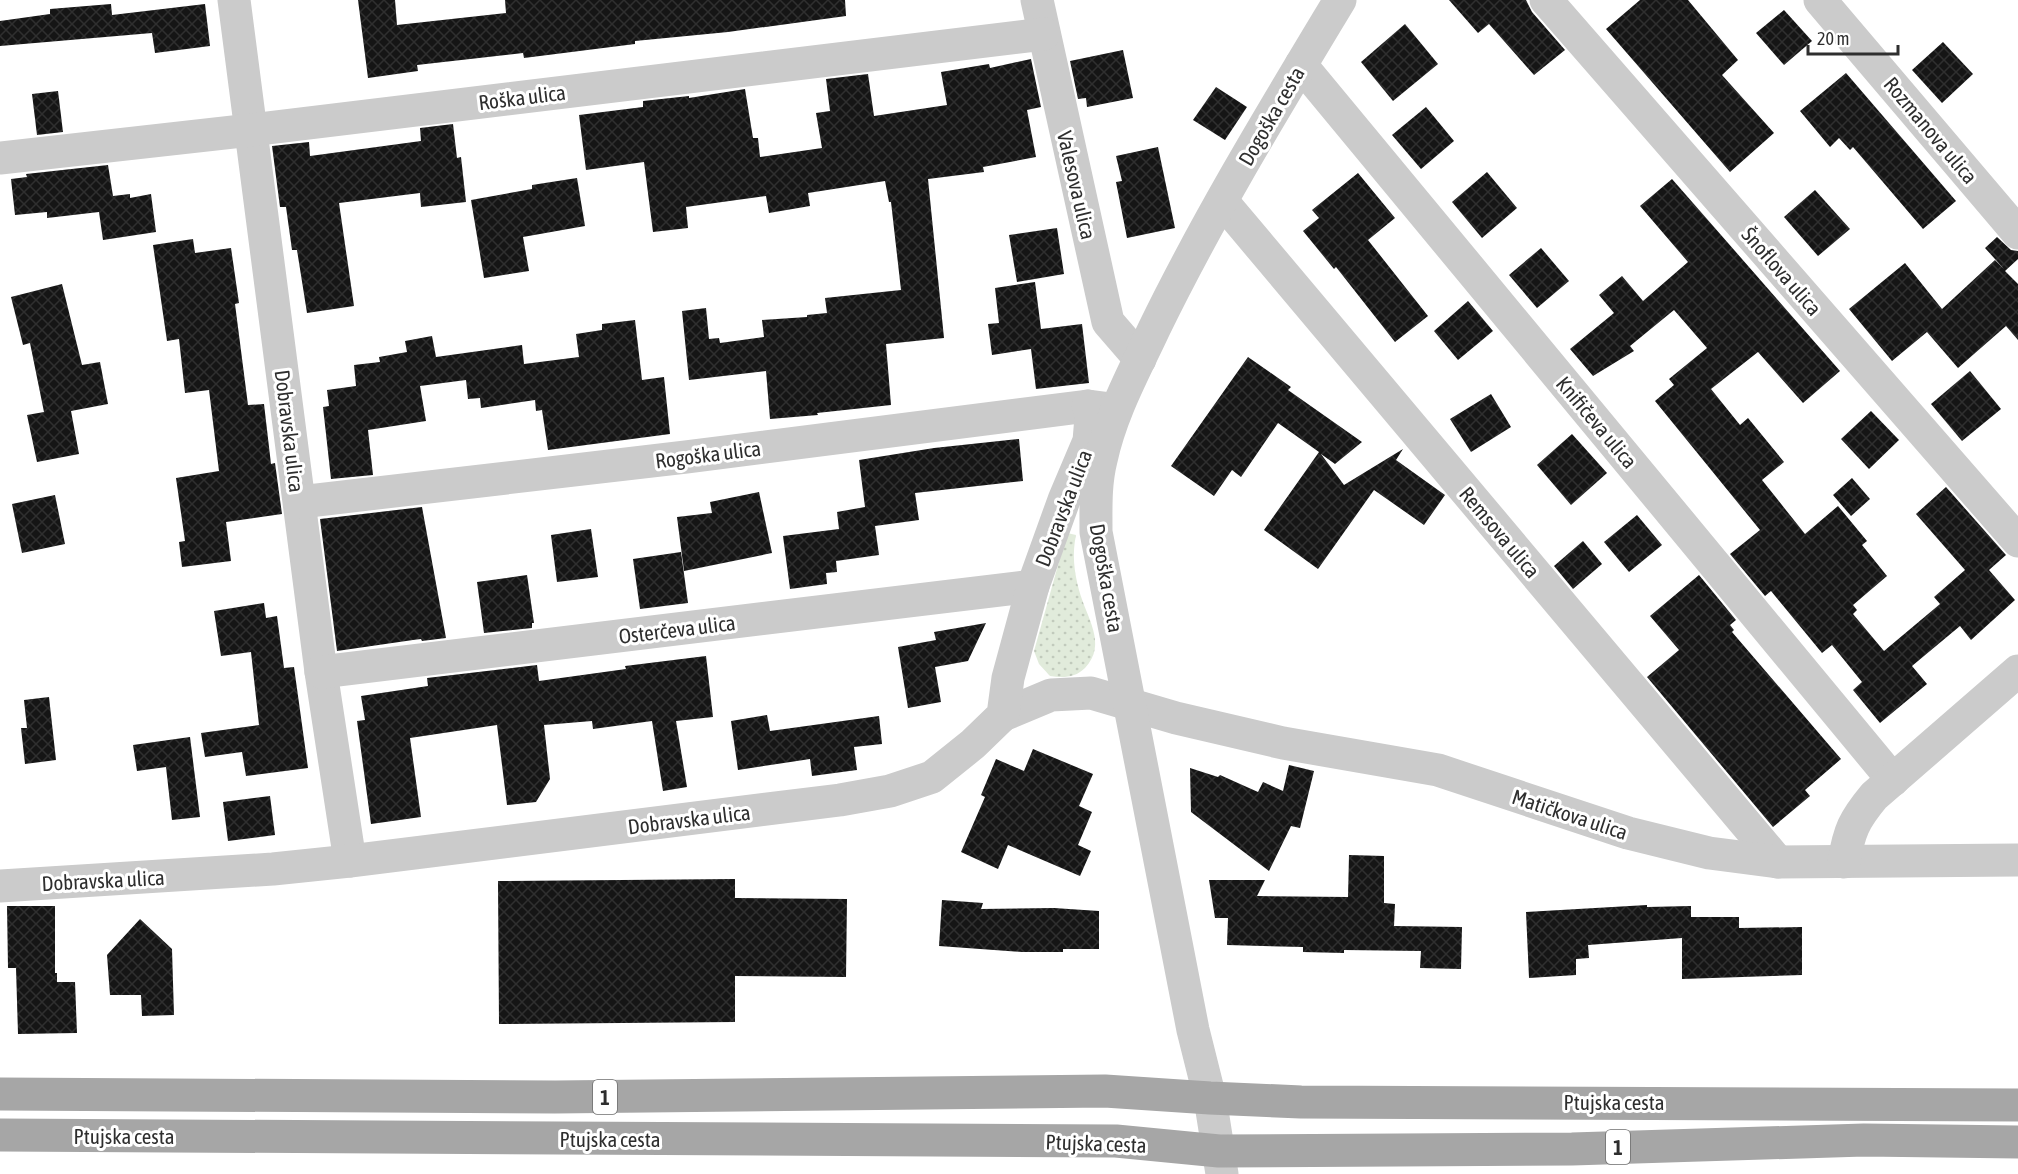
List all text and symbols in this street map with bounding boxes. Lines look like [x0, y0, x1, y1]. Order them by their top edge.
scale bar [1808, 18, 1898, 56]
text: 20 m [1817, 28, 1849, 49]
street label: Dogoška cesta [1233, 62, 1309, 170]
street label: Rozmanova ulica [1880, 72, 1982, 188]
street label: Roška ulica [477, 80, 567, 114]
street label: Valesova ulica [1053, 128, 1101, 242]
street label: Šnoflova ulica [1737, 222, 1827, 320]
street label: Dobravska ulica [271, 368, 309, 494]
street label: Knifičeva ulica [1552, 371, 1642, 473]
street label: Rogoška ulica [654, 436, 762, 472]
street label: Dobravska ulica [1030, 446, 1096, 570]
street label: Remsova ulica [1455, 482, 1545, 582]
street label: Dogoška cesta [1086, 522, 1128, 634]
street label: Osterčeva ulica [617, 610, 737, 648]
street label: Matičkova ulica [1509, 784, 1631, 844]
street label: Dobravska ulica [626, 800, 752, 838]
street label: Dobravska ulica [41, 865, 165, 895]
road number: 1 [593, 1080, 617, 1114]
street label: Ptujska cesta [1563, 1090, 1665, 1114]
street label: Ptujska cesta [73, 1124, 175, 1148]
street label: Ptujska cesta [559, 1127, 661, 1151]
street label: Ptujska cesta [1045, 1129, 1147, 1157]
road number: 1 [1606, 1130, 1630, 1164]

